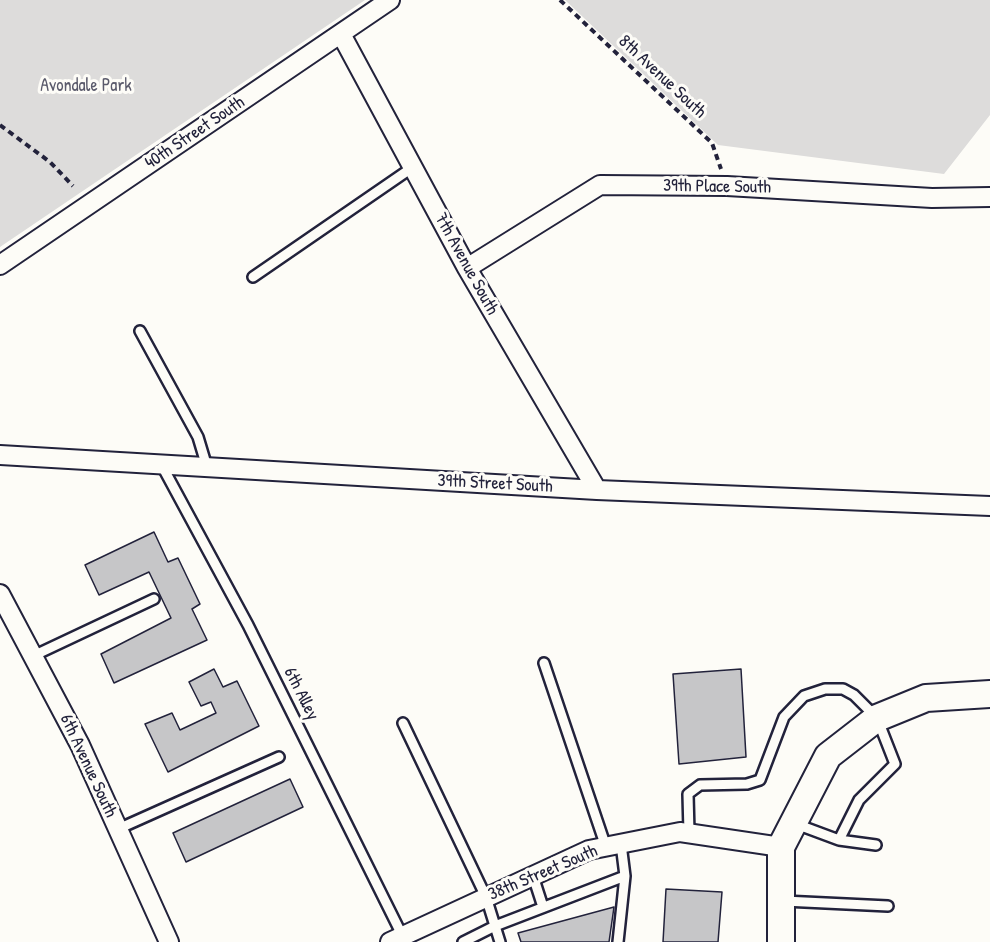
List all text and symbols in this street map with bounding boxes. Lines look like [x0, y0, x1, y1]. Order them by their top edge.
street label: 8th Avenue South [614, 31, 710, 123]
park label: Avondale Park [40, 75, 132, 97]
street label: 40th Street South [141, 92, 249, 174]
street label: 39th Place South [663, 175, 771, 199]
street label: 7th Avenue South [429, 209, 503, 319]
street label: 39th Street South [437, 470, 553, 498]
street label: 6th Alley [279, 664, 323, 724]
street label: 6th Avenue South [55, 711, 121, 821]
street label: 38th Street South [485, 840, 601, 906]

